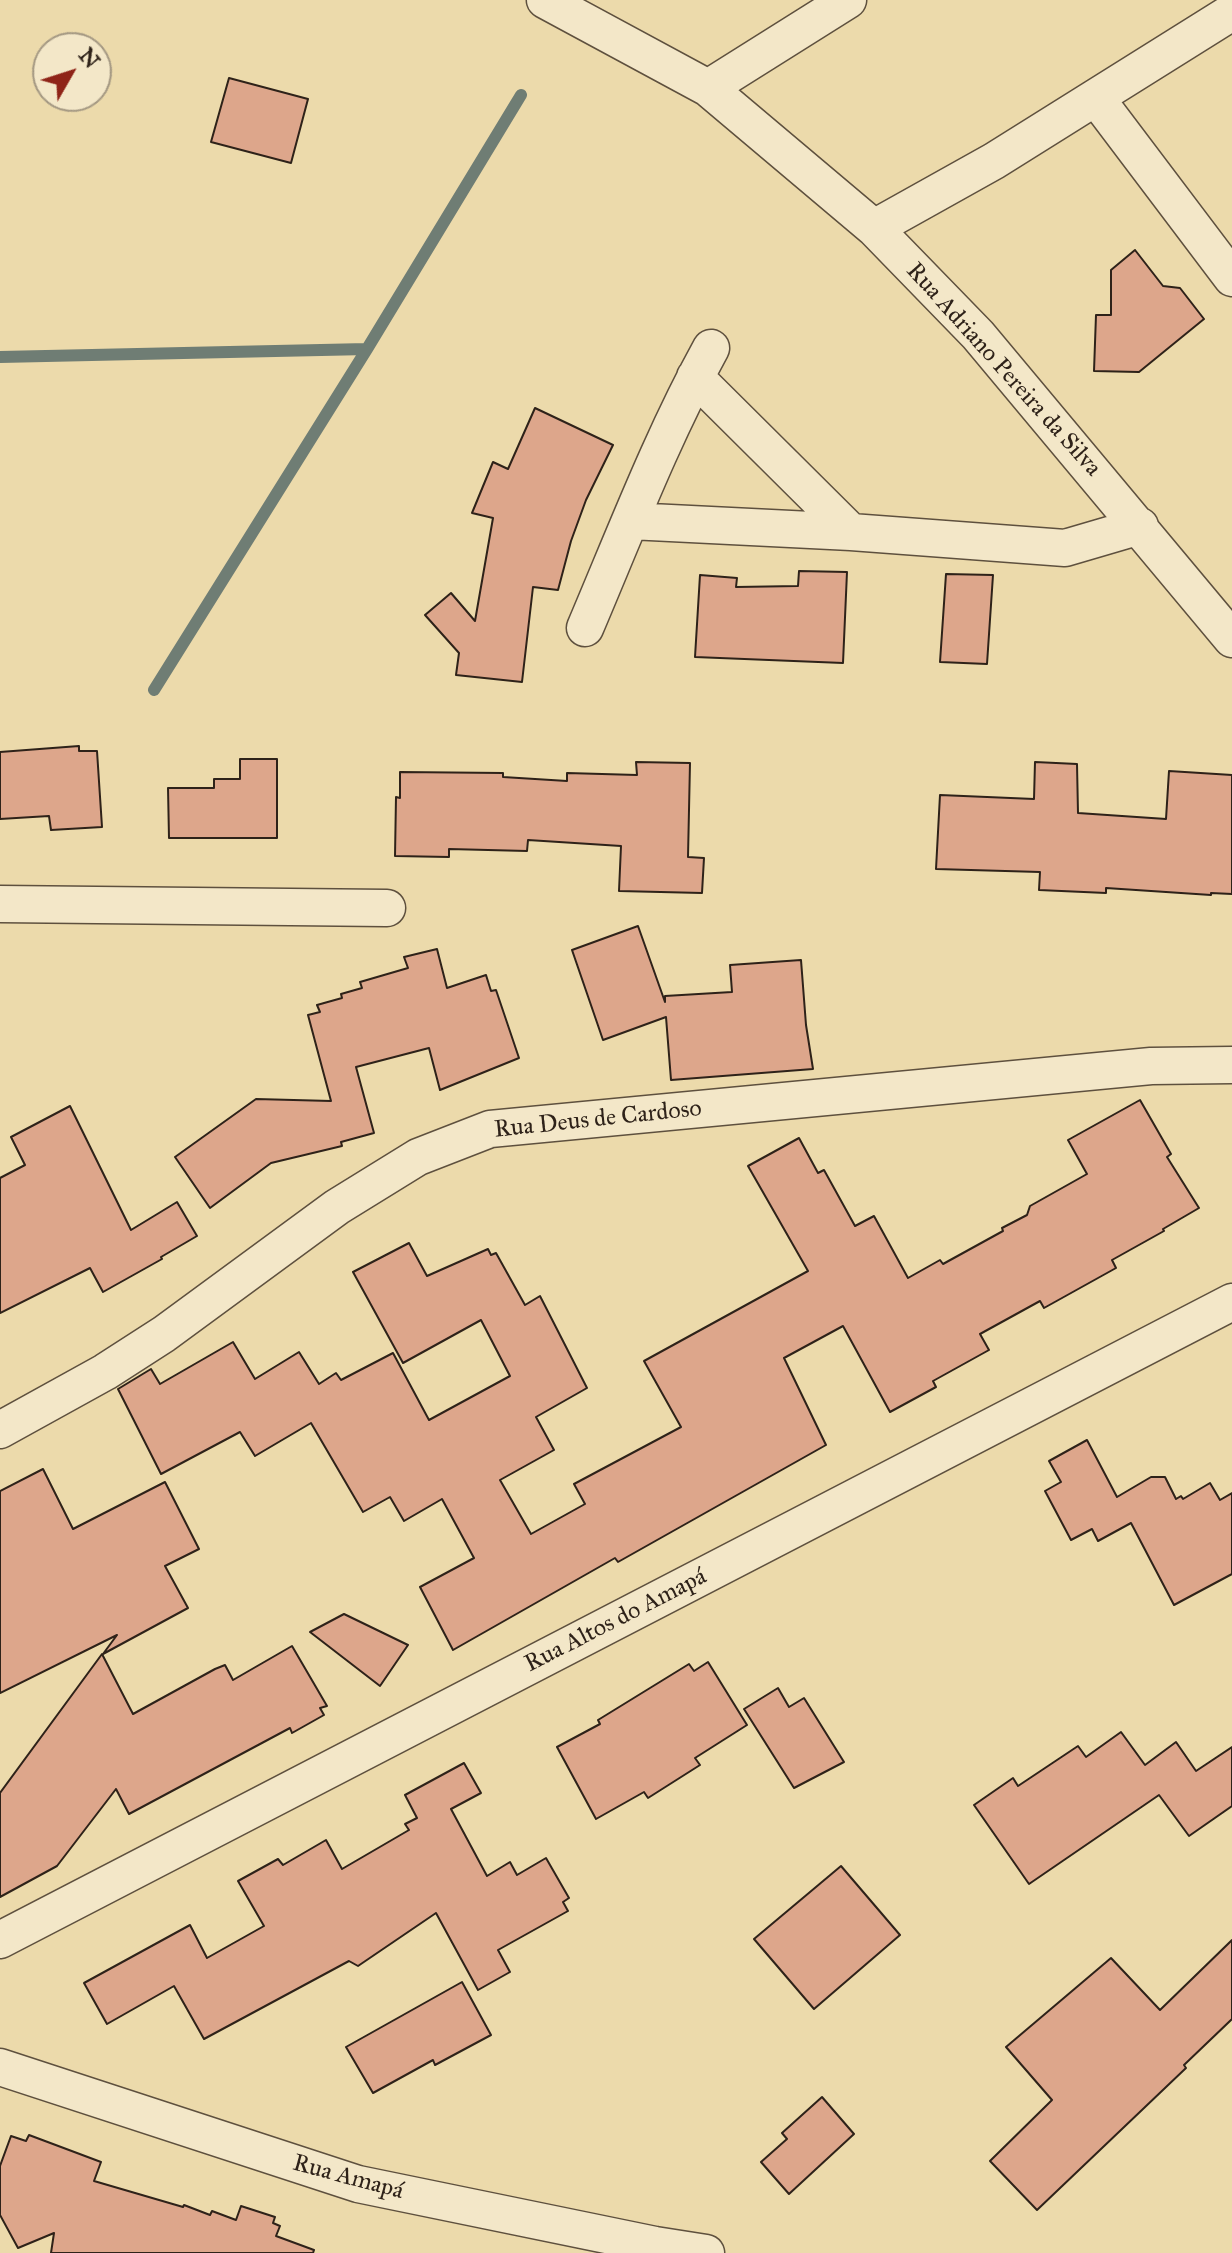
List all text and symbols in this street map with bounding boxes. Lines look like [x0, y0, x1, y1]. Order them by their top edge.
north arrow [32, 32, 112, 112]
text: N [73, 42, 106, 74]
street label: Rua Adriano Pereira da Silva [899, 257, 1107, 483]
street label: Rua Deus de Cardoso [493, 1095, 703, 1145]
street label: Rua Altos do Amapá [520, 1563, 712, 1679]
street label: Rua Amapá [290, 2149, 406, 2207]

